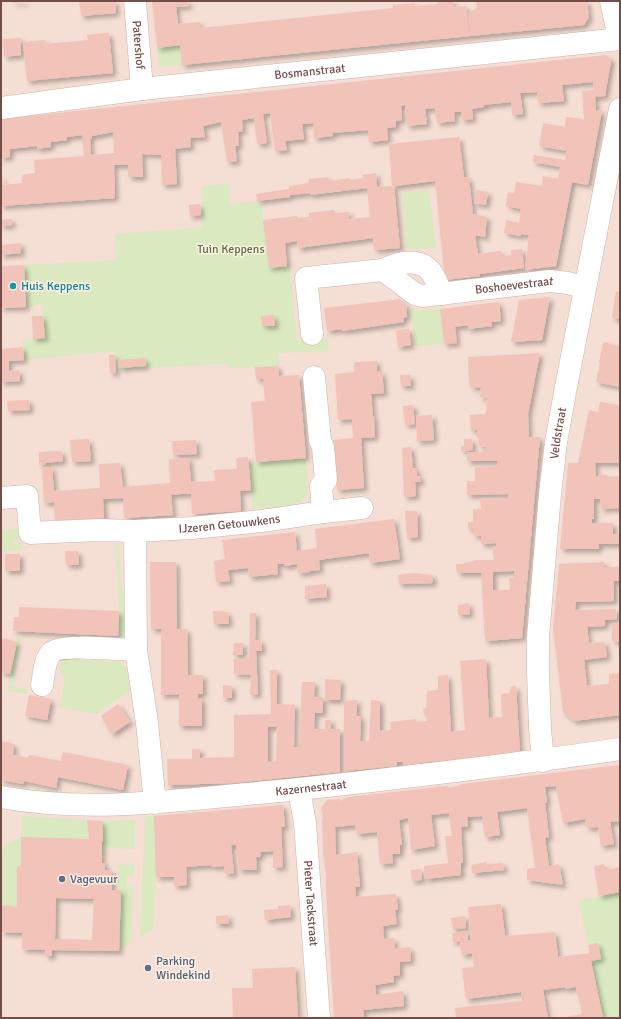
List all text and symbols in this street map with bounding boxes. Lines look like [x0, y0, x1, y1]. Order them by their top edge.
street label: Patershof [129, 20, 147, 71]
street label: Bosmanstraat [274, 61, 346, 83]
park label: Tuin Keppens [197, 242, 265, 257]
street label: Boshoevestraat [474, 274, 554, 298]
place label: Huis Keppens [21, 279, 90, 294]
marker: Huis Keppens [8, 281, 18, 291]
street label: Veldstraat [547, 406, 570, 460]
street label: IJzeren Getouwkens [178, 511, 281, 537]
street label: Kazernestraat [275, 777, 347, 799]
street label: Pieter Tackstraat [300, 860, 321, 947]
place label: Vagevuur [70, 872, 118, 887]
marker: Vagevuur [57, 874, 67, 884]
place label: Parking Windekind [156, 954, 210, 983]
marker: Parking Windekind [143, 963, 153, 973]

